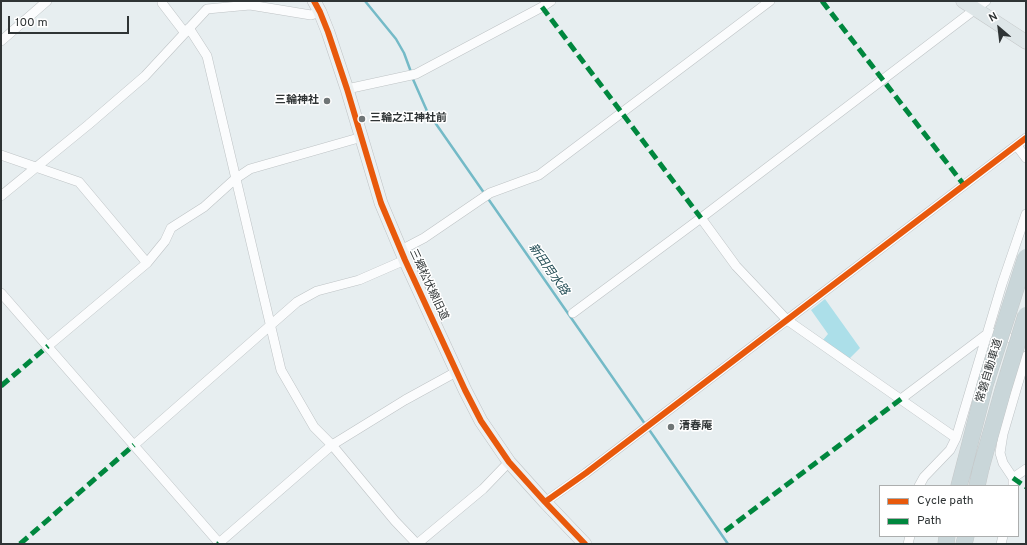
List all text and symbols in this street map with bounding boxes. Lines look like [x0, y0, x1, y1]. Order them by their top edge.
scale bar [10, 8, 131, 34]
north arrow [979, 8, 1019, 48]
text: N [987, 9, 1000, 25]
text: 100 m [15, 15, 48, 31]
place label: 三輪神社 [275, 94, 319, 108]
marker: 三輪神社 [322, 96, 332, 106]
place label: 三輪之江神社前 [370, 112, 447, 126]
marker: 三輪之江神社前 [357, 114, 367, 124]
water label: 新田用水路 [525, 241, 571, 299]
street label: 三郷松伏線旧道 [406, 247, 450, 323]
street label: 常磐自動車道 [974, 338, 1006, 404]
place label: 清春庵 [679, 420, 712, 434]
marker: 清春庵 [666, 422, 676, 432]
legend [879, 485, 1019, 537]
text: Cycle path [917, 493, 974, 509]
text: Path [917, 513, 942, 529]

